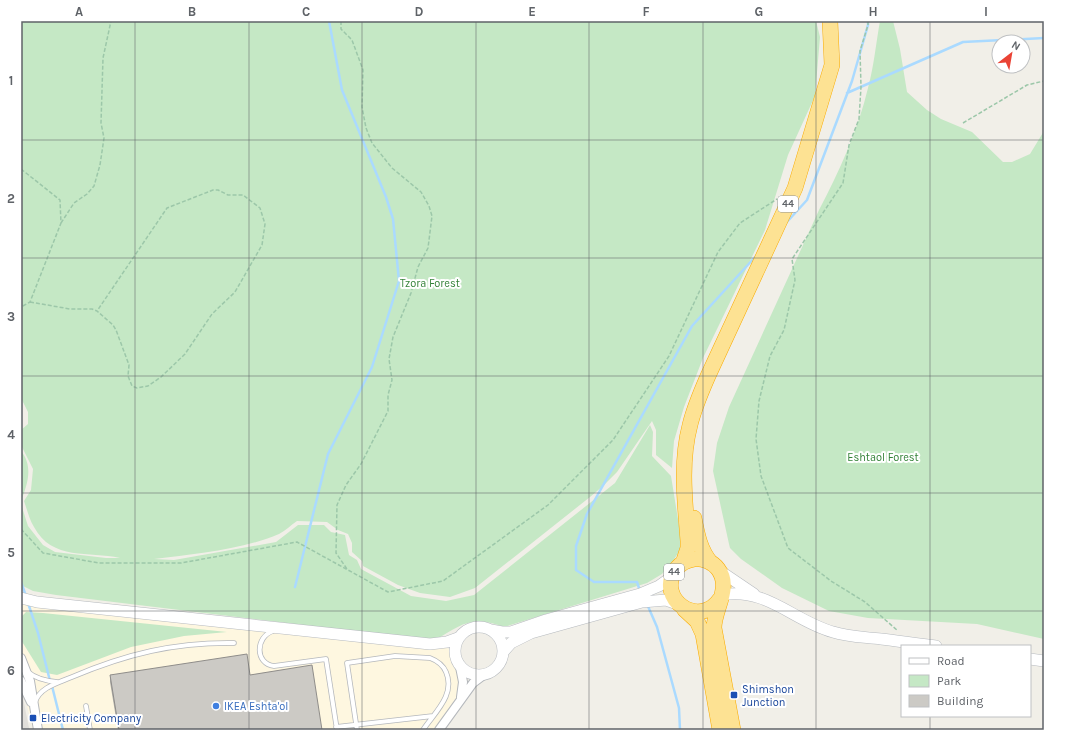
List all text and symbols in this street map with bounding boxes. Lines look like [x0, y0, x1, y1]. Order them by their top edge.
text: A [75, 4, 83, 19]
text: B [188, 4, 196, 19]
text: C [302, 4, 310, 19]
text: D [415, 4, 424, 19]
text: E [528, 4, 536, 19]
text: F [642, 4, 650, 19]
text: G [755, 4, 763, 19]
text: H [868, 4, 878, 19]
text: I [984, 4, 988, 19]
north arrow [991, 34, 1031, 74]
text: N [1009, 38, 1023, 53]
text: 1 [9, 73, 13, 88]
text: 2 [7, 191, 15, 206]
road number: 44 [778, 196, 798, 212]
park label: Tzora Forest [400, 277, 460, 290]
text: 3 [7, 309, 15, 324]
text: 4 [7, 427, 15, 442]
park label: Eshtaol Forest [847, 451, 919, 464]
text: 5 [7, 545, 15, 560]
road number: 44 [664, 564, 684, 580]
legend [901, 645, 1031, 717]
text: Road [937, 654, 965, 668]
text: 6 [7, 663, 15, 678]
text: Park [937, 674, 962, 688]
place label: Shimshon Junction [742, 683, 794, 709]
marker: Shimshon Junction [729, 690, 739, 700]
text: Building [937, 694, 984, 708]
place label: IKEA Eshta'ol [224, 700, 288, 713]
marker: IKEA Eshta'ol [211, 701, 221, 711]
place label: Electricity Company [41, 712, 141, 725]
marker: Electricity Company [28, 713, 38, 723]

